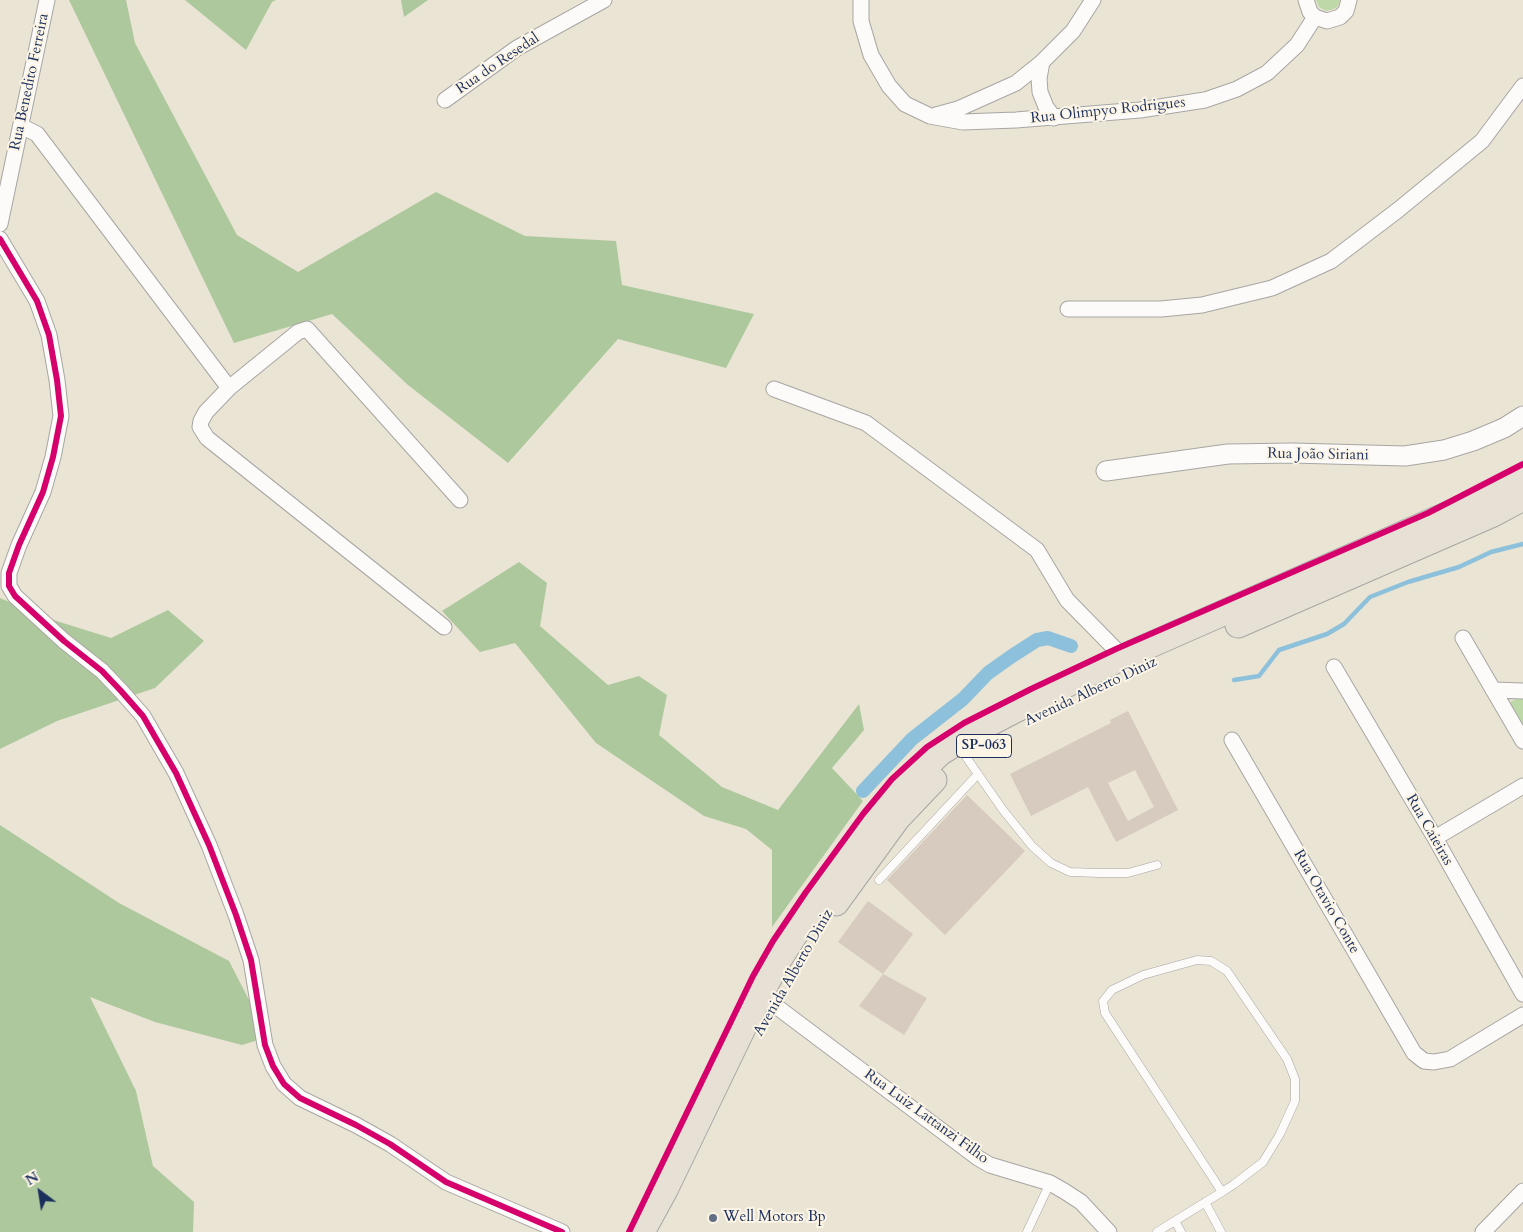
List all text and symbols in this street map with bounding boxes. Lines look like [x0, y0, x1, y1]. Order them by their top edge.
street label: Rua Benedito Ferreira [7, 12, 53, 152]
street label: Rua do Resedal [453, 30, 543, 98]
street label: Rua Olimpyo Rodrigues [1030, 94, 1186, 128]
street label: Rua João Siriani [1267, 445, 1369, 465]
street label: Avenida Alberto Diniz [1022, 653, 1160, 731]
road number: SP-063 [956, 734, 1012, 758]
street label: Rua Caieiras [1401, 791, 1457, 869]
street label: Rua Otavio Conte [1289, 847, 1363, 957]
street label: Avenida Alberto Diniz [750, 906, 838, 1040]
street label: Rua Luiz Lattanzi Filho [860, 1066, 992, 1168]
north arrow [15, 1167, 65, 1217]
text: N [22, 1167, 42, 1190]
place label: Well Motors Bp [723, 1209, 826, 1227]
marker: Well Motors Bp [707, 1212, 719, 1224]

